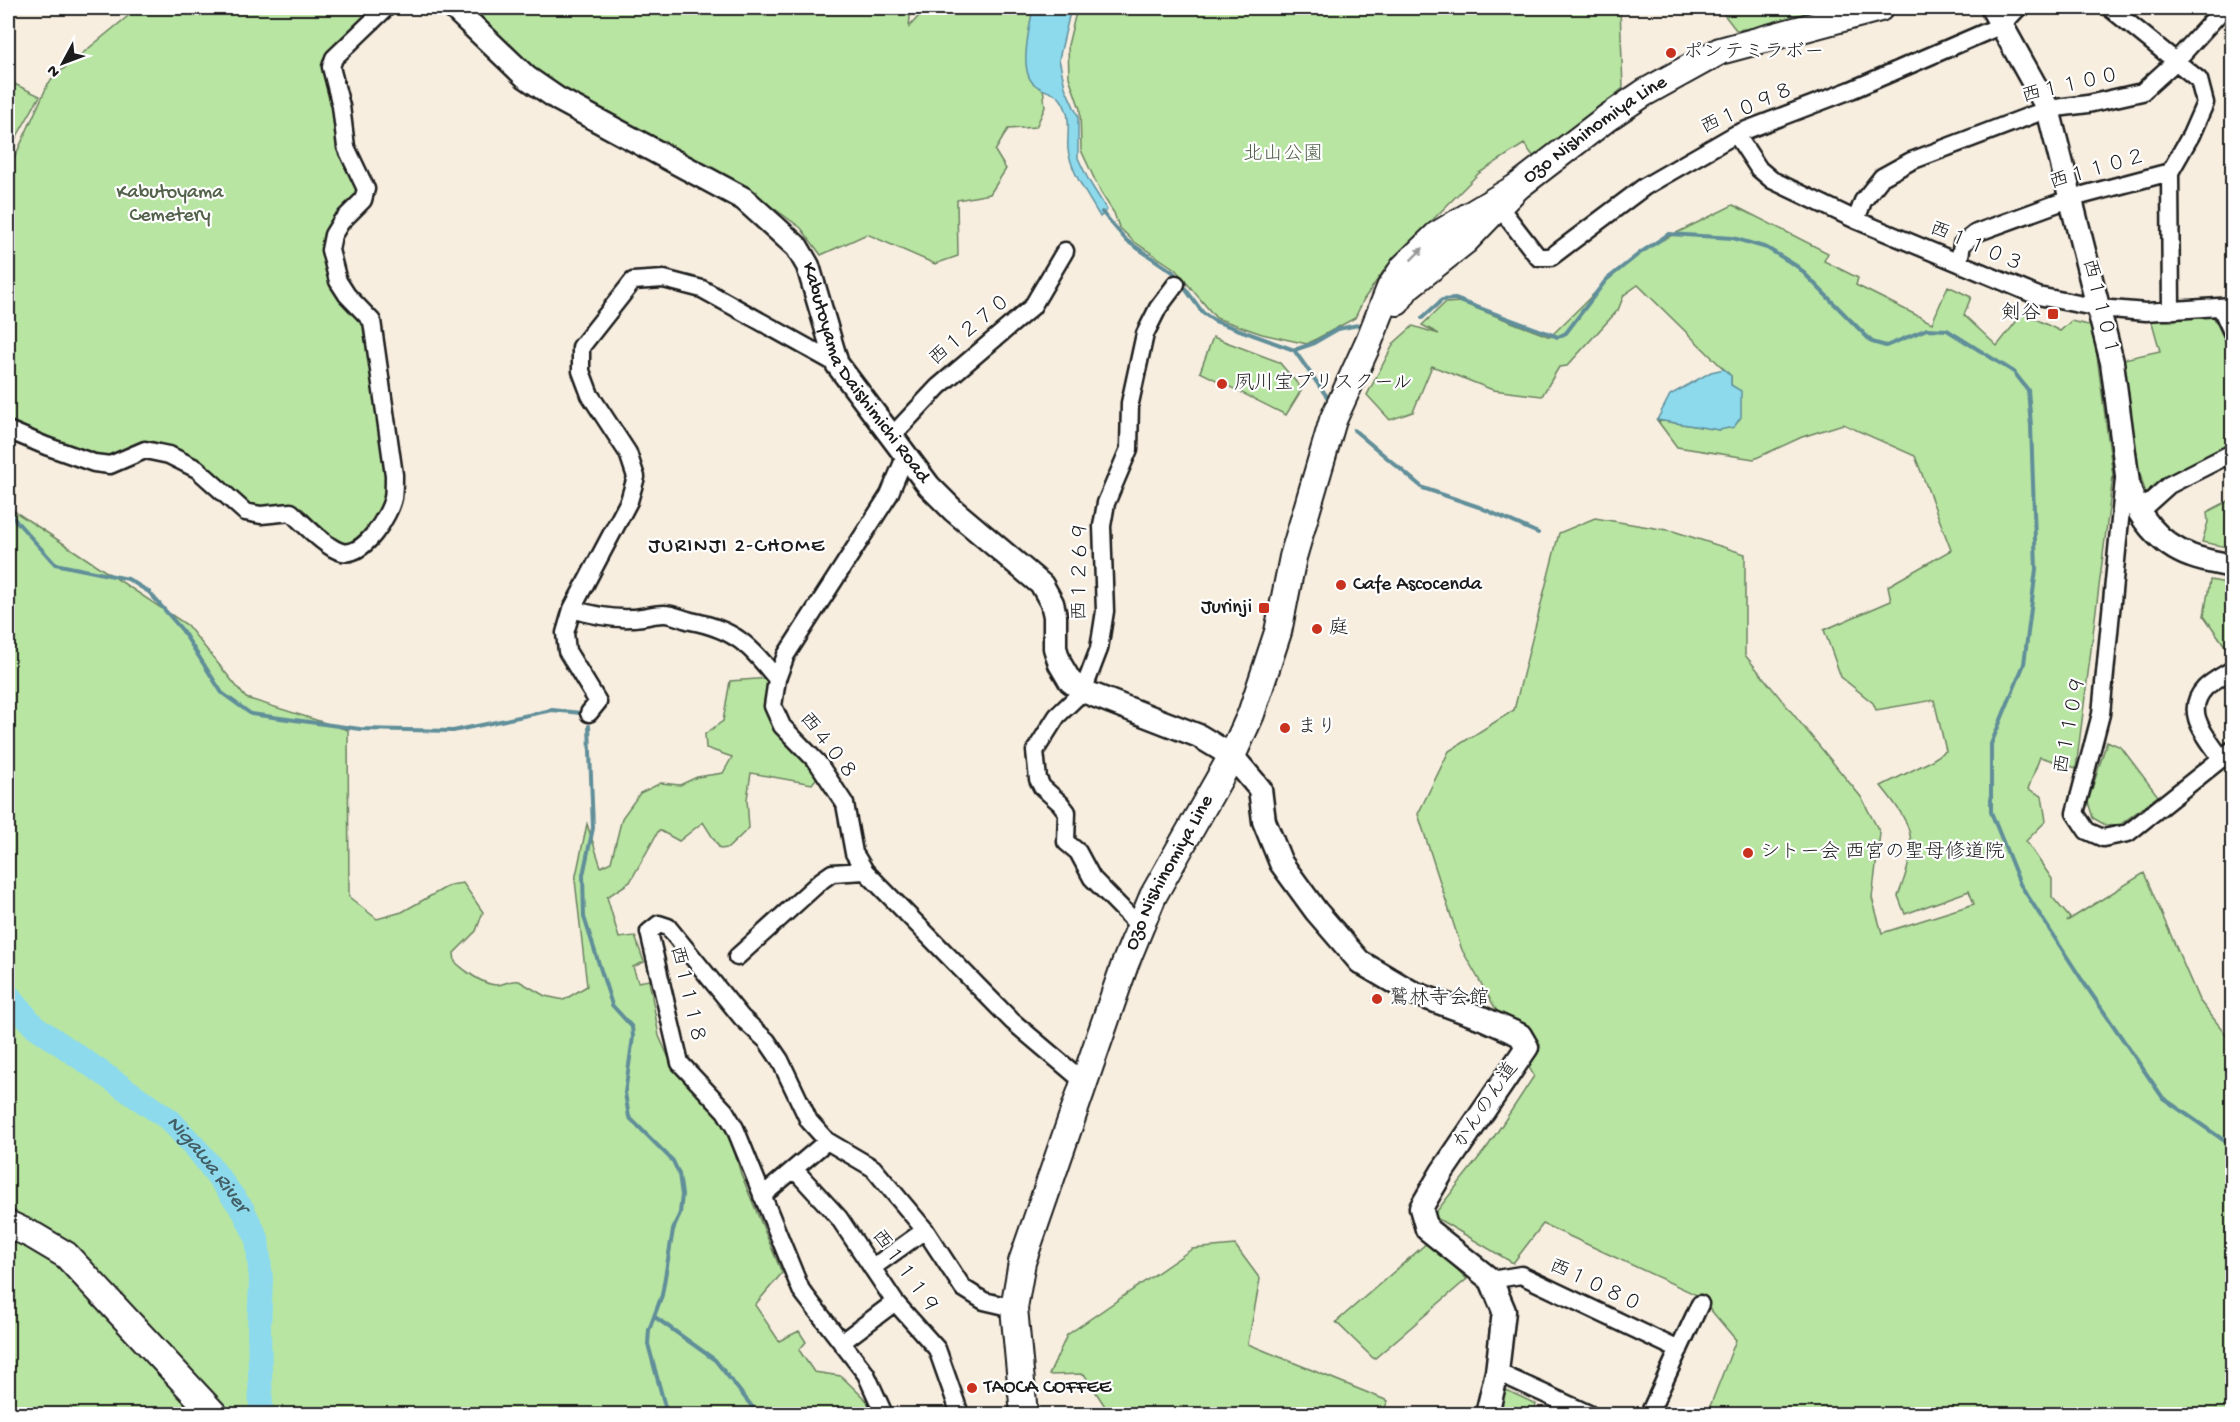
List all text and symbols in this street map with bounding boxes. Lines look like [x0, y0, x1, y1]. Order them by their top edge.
north arrow [33, 33, 93, 93]
place label: ポンテミラボー [1683, 41, 1824, 65]
marker: ポンテミラボー [1664, 46, 1678, 60]
text: N [43, 60, 65, 81]
street label: 西１１００ [2020, 65, 2122, 109]
street label: Ozo Nishinomiya Line [1519, 71, 1672, 189]
street label: 西１０９８ [1698, 79, 1798, 141]
park label: 北山公園 [1243, 143, 1323, 167]
street label: 西１１０２ [2047, 146, 2149, 196]
park label: Kabutoyama Cemetery [117, 182, 224, 228]
street label: 西１１０３ [1925, 218, 2027, 278]
one-way arrow [1410, 248, 1424, 262]
street label: 西１１０１ [2076, 257, 2122, 359]
street label: Kabutoyama Daishimichi Road [796, 260, 936, 490]
street label: 西１２７０ [925, 290, 1017, 372]
place label: 剣谷 [2001, 301, 2041, 326]
marker: 剣谷 [2046, 307, 2060, 321]
place label: 夙川宝プリスクール [1234, 372, 1413, 396]
marker: 夙川宝プリスクール [1215, 377, 1229, 391]
street label: 西１２６９ [1070, 521, 1094, 621]
district label: JURINJI 2-CHOME [648, 535, 826, 560]
place label: Cafe Ascocenda [1353, 574, 1483, 597]
marker: Cafe Ascocenda [1334, 578, 1348, 592]
place label: Jurinji [1201, 597, 1252, 620]
marker: Jurinji [1257, 601, 1271, 615]
place label: 庭 [1329, 616, 1349, 641]
marker: 庭 [1310, 622, 1324, 636]
street label: 西１１０９ [2051, 674, 2093, 776]
street label: 西４０８ [793, 708, 861, 786]
place label: まり [1297, 716, 1337, 740]
marker: まり [1278, 721, 1292, 735]
street label: Ozo Nishinomiya Line [1120, 791, 1219, 954]
place label: シトー会 西宮の聖母修道院 [1760, 840, 2005, 865]
marker: シトー会 西宮の聖母修道院 [1741, 846, 1755, 860]
street label: 西１１１８ [664, 944, 708, 1046]
place label: 鷲林寺会館 [1389, 986, 1489, 1011]
marker: 鷲林寺会館 [1370, 992, 1384, 1006]
street label: かんのん道 [1449, 1058, 1524, 1154]
water label: Nigawa River [160, 1111, 256, 1222]
street label: 西１１１９ [865, 1226, 943, 1320]
street label: 西１０８０ [1545, 1255, 1645, 1319]
place label: TAOCA COFFEE [983, 1377, 1113, 1400]
marker: TAOCA COFFEE [965, 1381, 979, 1395]

